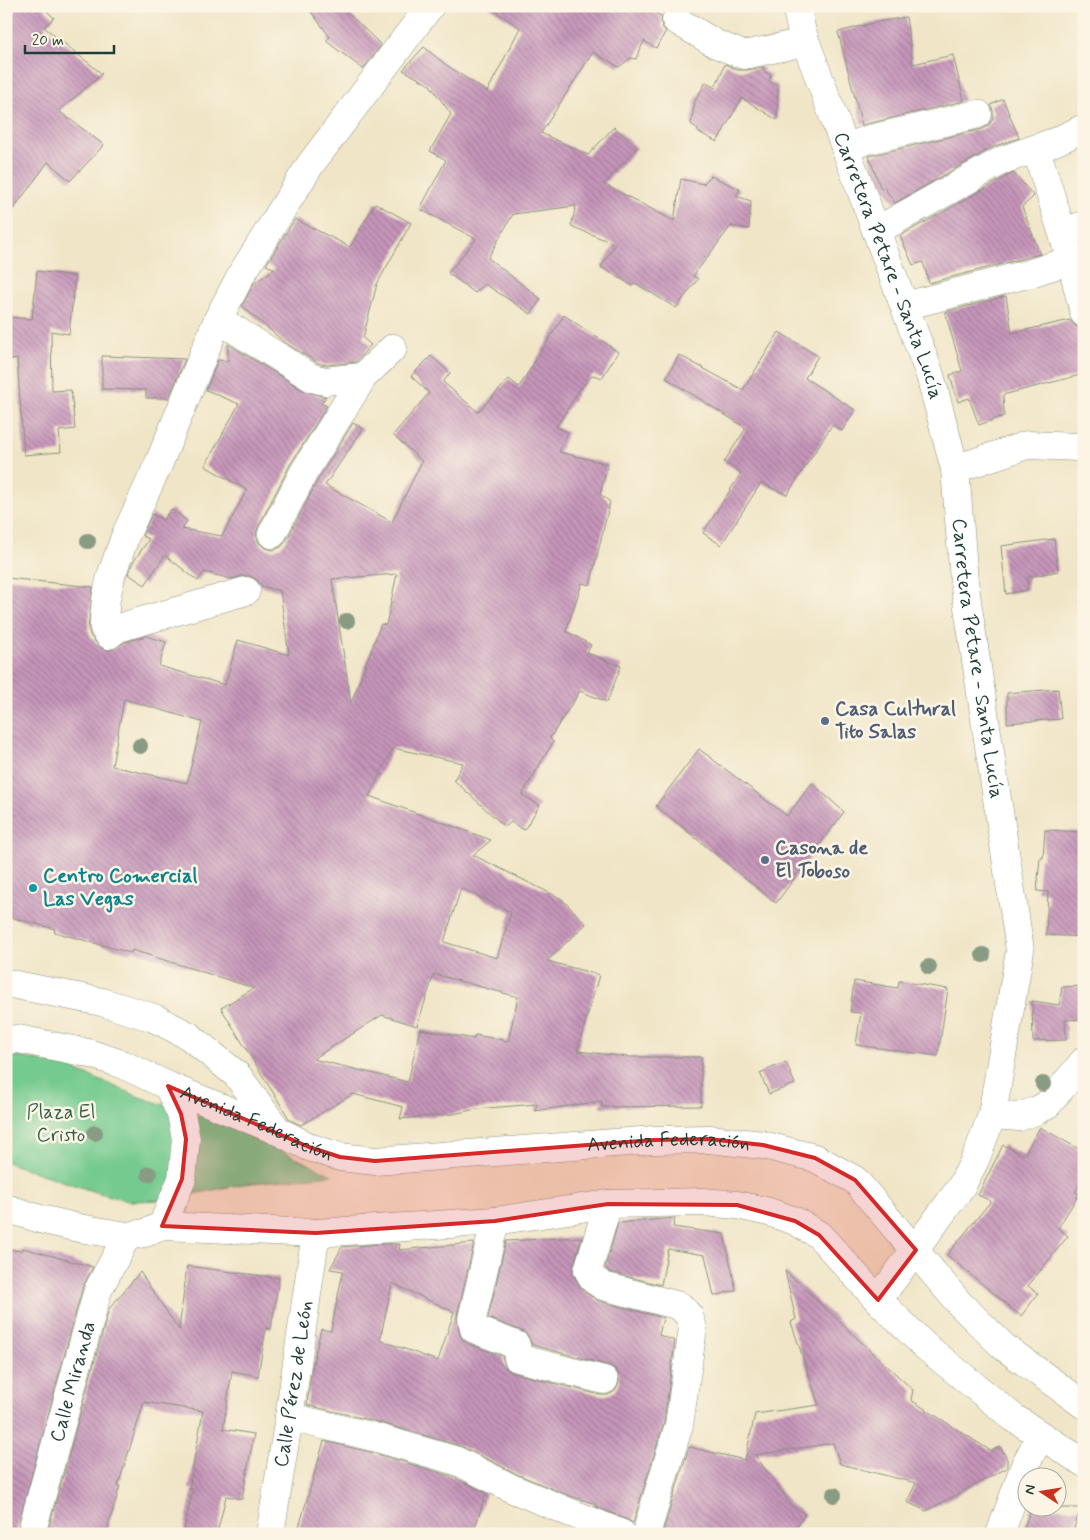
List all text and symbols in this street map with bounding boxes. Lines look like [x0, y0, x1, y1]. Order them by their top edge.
scale bar [25, 22, 114, 54]
text: 20 m [32, 31, 64, 51]
street label: Carretera Petare - Santa Lucía [827, 128, 949, 402]
street label: Carretera Petare - Santa Lucía [946, 517, 1010, 801]
place label: Casa Cultural Tito Salas [835, 696, 956, 746]
marker: Casa Cultural Tito Salas [819, 715, 831, 727]
place label: Casona de El Toboso [775, 835, 868, 885]
marker: Casona de El Toboso [759, 854, 771, 866]
place label: Centro Comercial Las Vegas [43, 863, 198, 913]
marker: Centro Comercial Las Vegas [27, 882, 39, 894]
street label: Avenida Federación [176, 1079, 336, 1167]
park label: Plaza El Cristo [27, 1099, 95, 1149]
street label: Avenida Federación [586, 1125, 751, 1159]
street label: Calle Pérez de León [268, 1299, 319, 1469]
street label: Calle Miranda [43, 1318, 102, 1445]
north arrow [1018, 1468, 1068, 1518]
text: N [1020, 1483, 1040, 1496]

